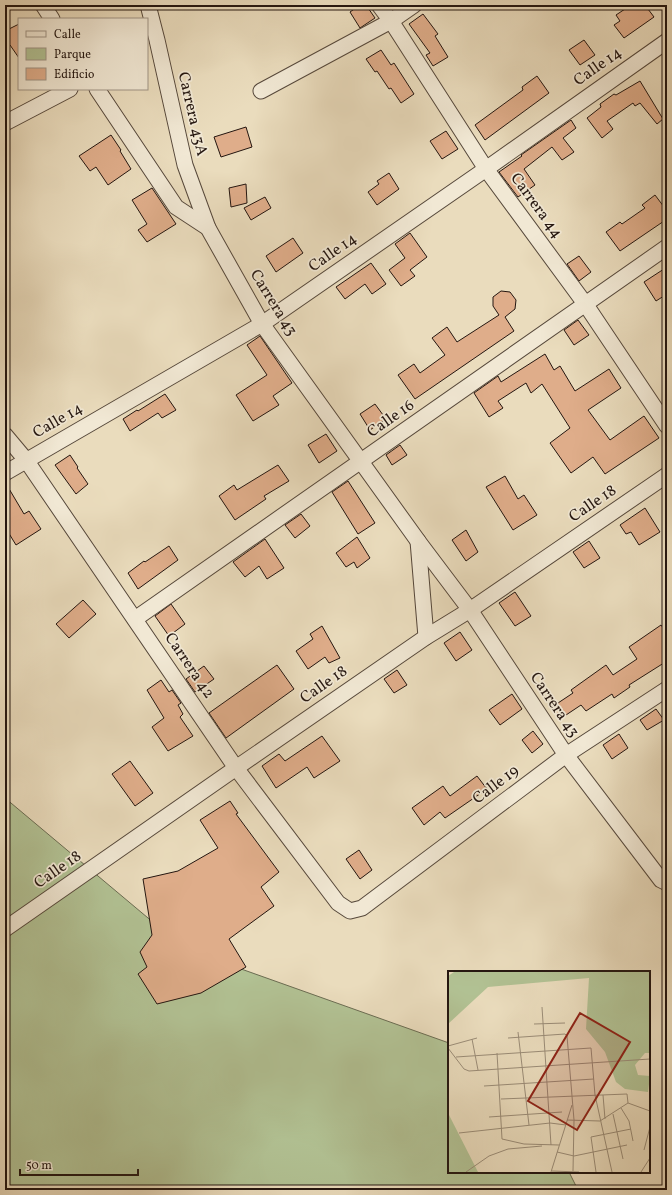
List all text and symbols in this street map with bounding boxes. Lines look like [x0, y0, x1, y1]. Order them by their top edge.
legend [18, 18, 148, 90]
text: Calle [54, 27, 81, 43]
street label: Calle 14 [569, 42, 627, 92]
text: Parque [54, 47, 91, 63]
text: Edificio [54, 67, 94, 83]
street label: Carrera 43A [172, 70, 212, 158]
street label: Carrera 44 [505, 169, 567, 243]
street label: Calle 14 [304, 228, 362, 278]
street label: Carrera 43 [244, 266, 302, 340]
street label: Calle 16 [363, 395, 419, 443]
street label: Calle 14 [29, 398, 87, 444]
street label: Calle 18 [565, 480, 621, 528]
street label: Carrera 42 [159, 629, 219, 703]
street label: Calle 18 [296, 661, 352, 709]
street label: Carrera 43 [524, 668, 584, 742]
street label: Calle 19 [468, 760, 524, 810]
street label: Calle 18 [30, 846, 86, 894]
inset map [448, 971, 650, 1173]
scale bar [20, 1151, 138, 1177]
text: 50 m [26, 1158, 52, 1174]

